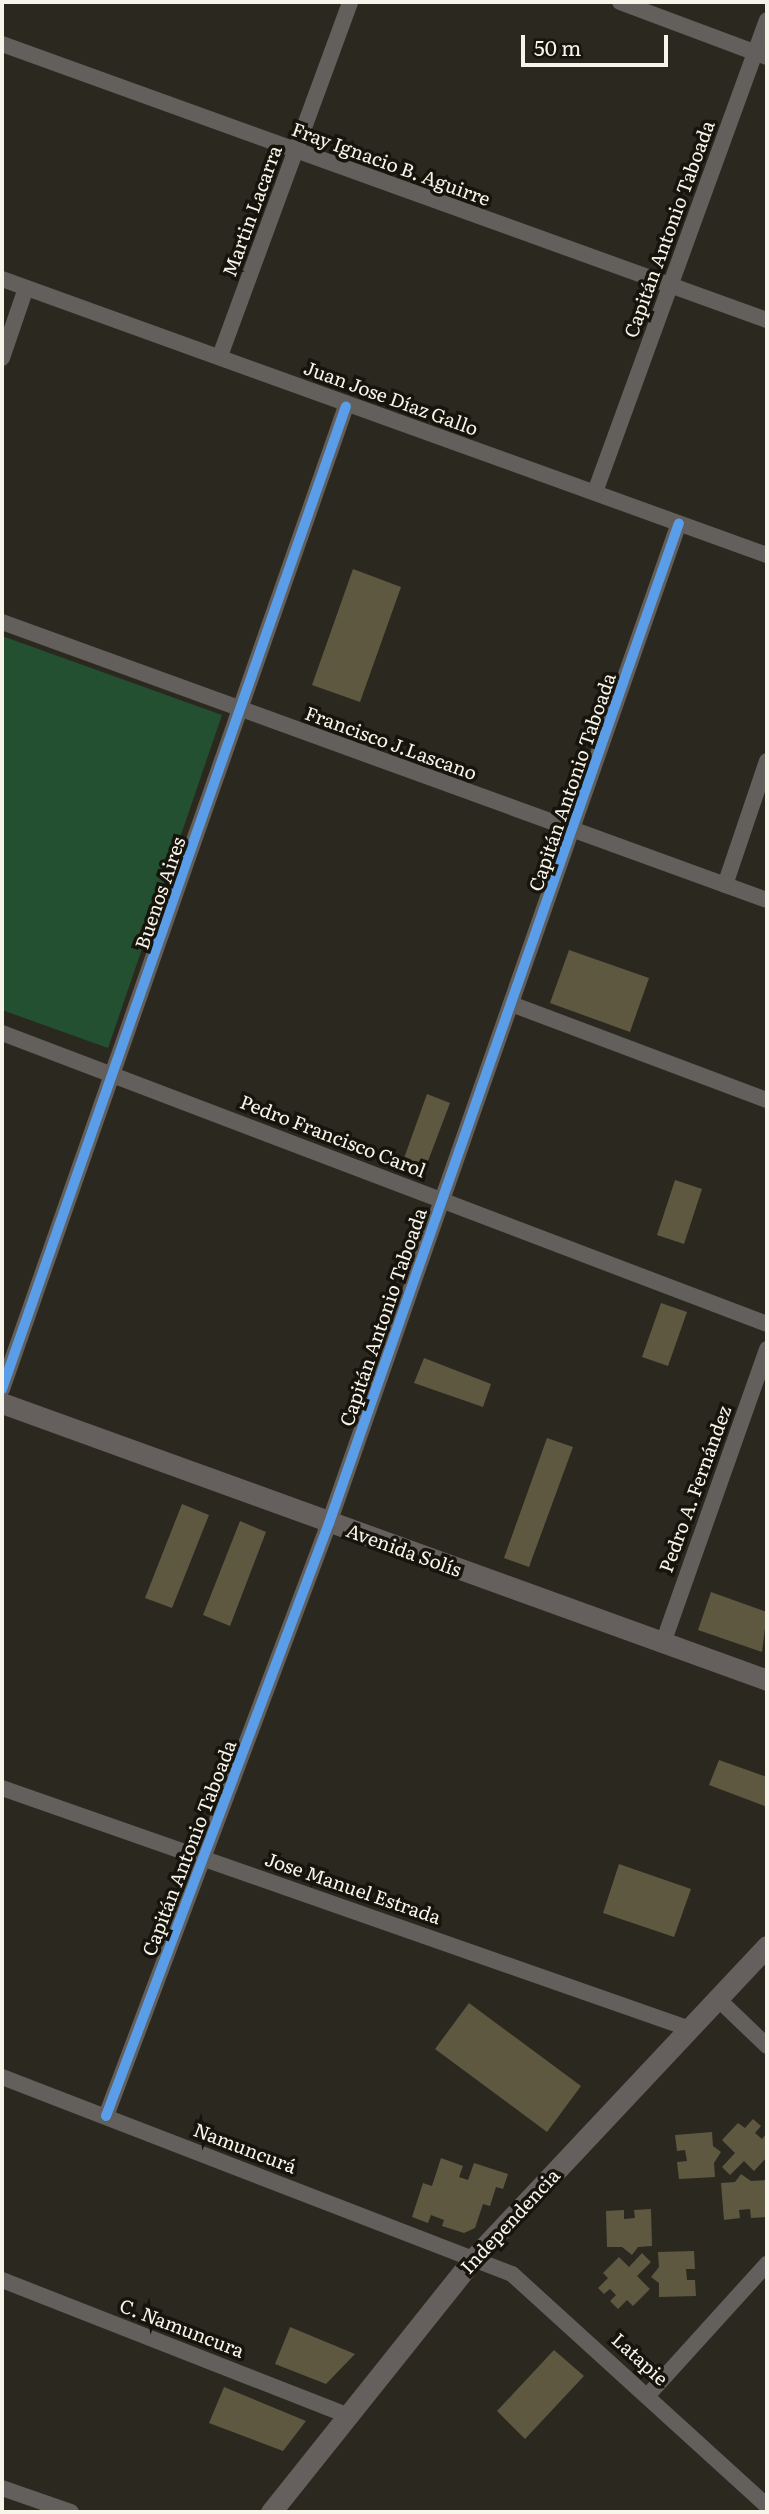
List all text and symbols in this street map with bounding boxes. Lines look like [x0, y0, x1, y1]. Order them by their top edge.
scale bar [524, 21, 671, 65]
text: 50 m [534, 31, 581, 62]
street label: Fray Ignacio B. Aguirre [289, 117, 493, 211]
street label: Capitán Antonio Taboada [619, 117, 719, 341]
street label: Martin Lacarra [218, 142, 286, 280]
street label: Juan Jose Díaz Gallo [301, 356, 481, 440]
street label: Capitán Antonio Taboada [524, 670, 620, 894]
street label: Francisco J.Lascano [302, 701, 480, 785]
street label: Buenos Aires [130, 834, 190, 952]
street label: Pedro Francisco Carol [237, 1090, 429, 1182]
street label: Capitán Antonio Taboada [335, 1205, 431, 1429]
street label: Pedro A. Fernández [654, 1403, 736, 1575]
street label: Avenida Solís [343, 1519, 465, 1581]
street label: Capitán Antonio Taboada [137, 1737, 241, 1959]
street label: Jose Manuel Estrada [262, 1847, 444, 1929]
street label: Namuncurá [190, 2118, 300, 2178]
street label: Independencia [456, 2164, 564, 2278]
street label: C. Namuncura [116, 2294, 248, 2362]
street label: Latapie [607, 2328, 673, 2390]

